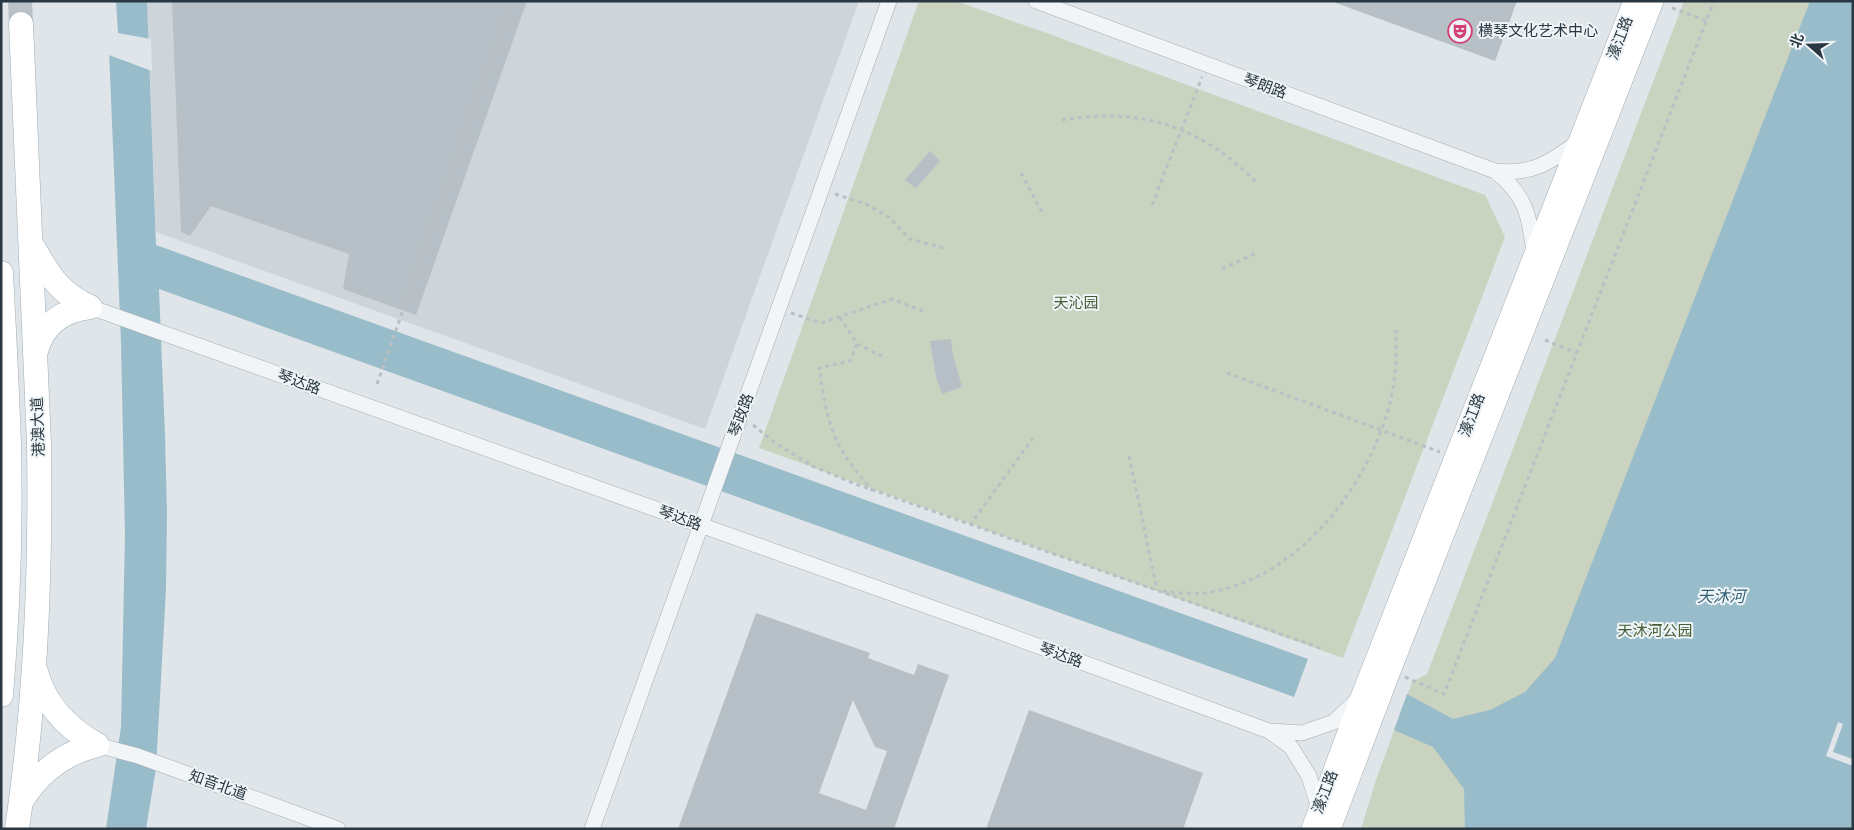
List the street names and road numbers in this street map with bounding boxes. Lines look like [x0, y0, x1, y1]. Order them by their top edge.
street label: 濠江路 [1603, 13, 1636, 62]
street label: 琴朗路 [1241, 69, 1290, 101]
street label: 琴达路 [275, 365, 324, 397]
street label: 琴政路 [724, 390, 756, 439]
street label: 濠江路 [1455, 390, 1488, 439]
street label: 港澳大道 [27, 397, 47, 457]
street label: 琴达路 [656, 501, 705, 533]
street label: 琴达路 [1037, 638, 1086, 670]
street label: 知音北道 [187, 765, 250, 803]
street label: 濠江路 [1308, 767, 1341, 816]

